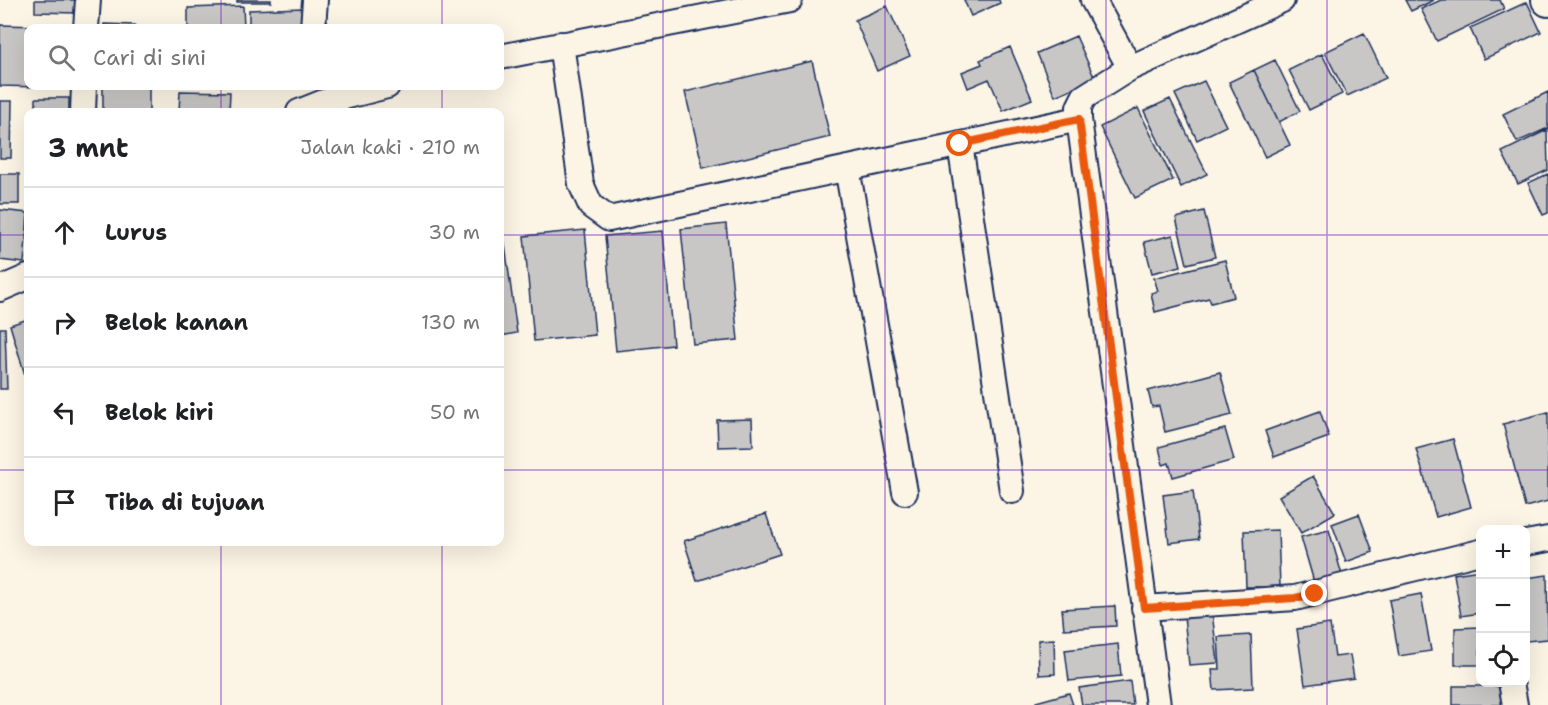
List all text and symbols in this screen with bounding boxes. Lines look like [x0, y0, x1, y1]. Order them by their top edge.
search box [24, 24, 504, 90]
icon: search [45, 41, 78, 74]
text: Cari di sini [93, 43, 206, 72]
text: 3 mnt [48, 130, 128, 165]
route start [946, 130, 972, 156]
text: Jalan kaki · 210 m [300, 134, 480, 160]
icon: ahead [48, 216, 81, 249]
text: Lurus [105, 218, 167, 247]
text: 30 m [428, 219, 480, 245]
icon: right [48, 306, 81, 339]
text: Belok kanan [105, 308, 248, 337]
text: 130 m [421, 309, 480, 335]
icon: left [48, 396, 81, 429]
text: Belok kiri [105, 398, 214, 427]
text: 50 m [430, 399, 480, 425]
icon: arrive [48, 486, 81, 519]
text: Tiba di tujuan [105, 488, 265, 517]
map controls [1476, 525, 1530, 687]
button: + [1476, 525, 1530, 579]
button: − [1476, 579, 1530, 633]
route end [1301, 580, 1327, 606]
button: locate [1476, 633, 1530, 687]

